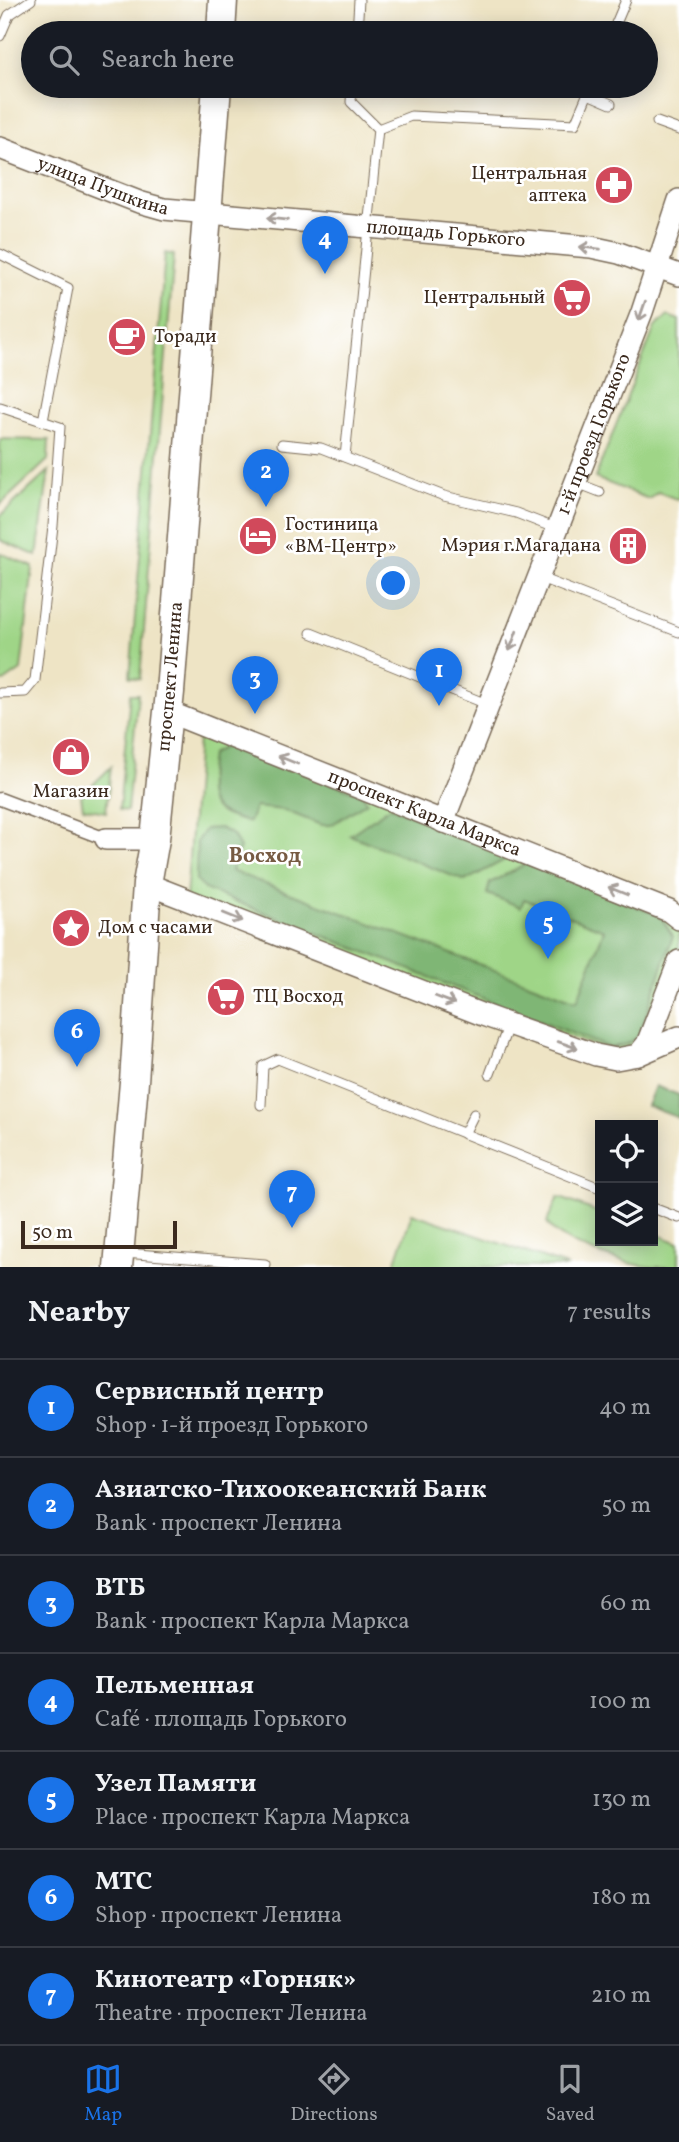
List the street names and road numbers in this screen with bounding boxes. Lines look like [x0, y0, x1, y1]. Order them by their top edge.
street label: улица Пушкина [33, 151, 172, 223]
street label: площадь Горького [365, 214, 526, 254]
street label: 1-й проезд Горького [551, 350, 638, 519]
street label: проспект Ленина [151, 601, 190, 753]
street label: проспект Карла Маркса [324, 764, 525, 864]

